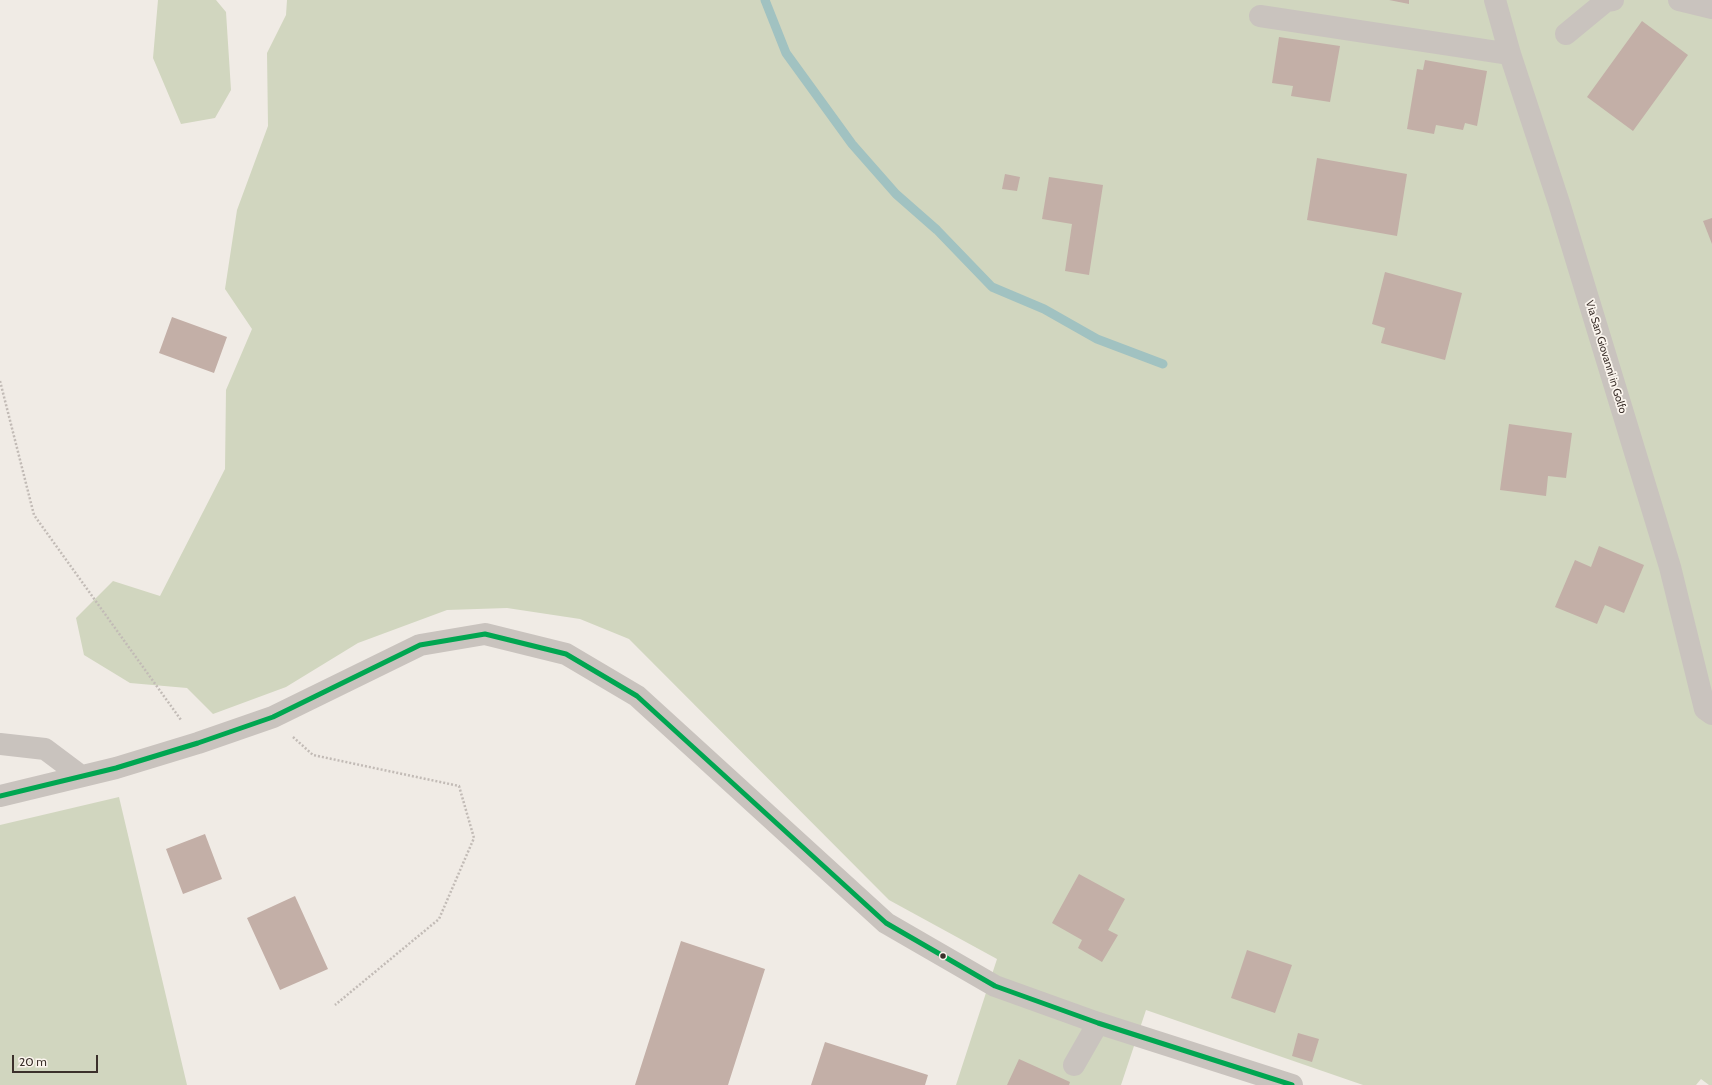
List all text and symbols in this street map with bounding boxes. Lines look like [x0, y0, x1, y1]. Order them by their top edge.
street label: Via San Giovanni in Golfo [1583, 299, 1629, 415]
unlabelled marker [938, 951, 948, 961]
scale bar [14, 1047, 100, 1073]
text: 20 m [19, 1054, 47, 1069]

